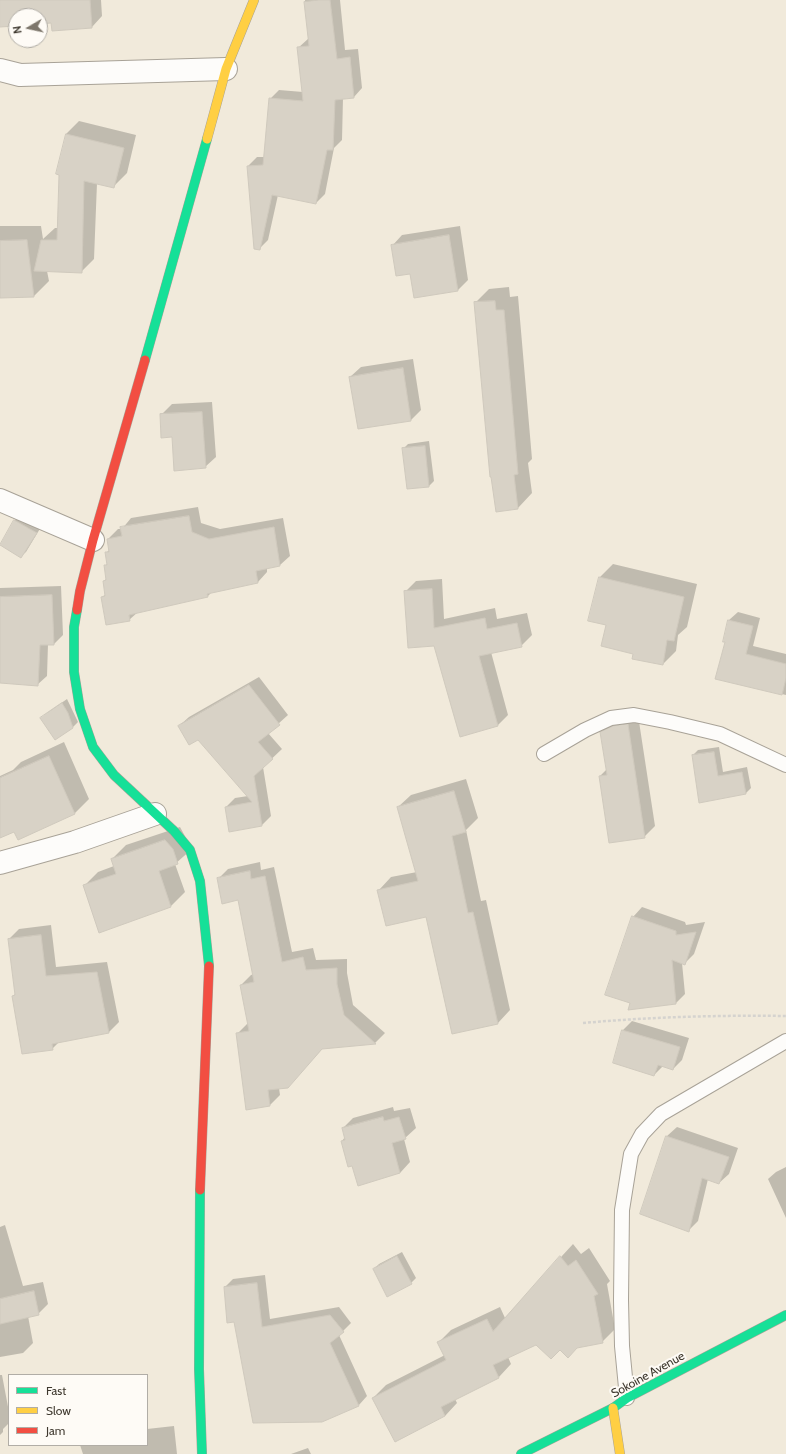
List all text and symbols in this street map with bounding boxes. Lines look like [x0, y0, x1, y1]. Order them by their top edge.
north arrow [8, 8, 48, 48]
text: N [10, 25, 25, 35]
street label: Sokoine Avenue [609, 1349, 687, 1401]
legend [8, 1374, 148, 1446]
text: Fast [46, 1383, 66, 1398]
text: Slow [46, 1403, 71, 1418]
text: Jam [46, 1423, 65, 1438]

